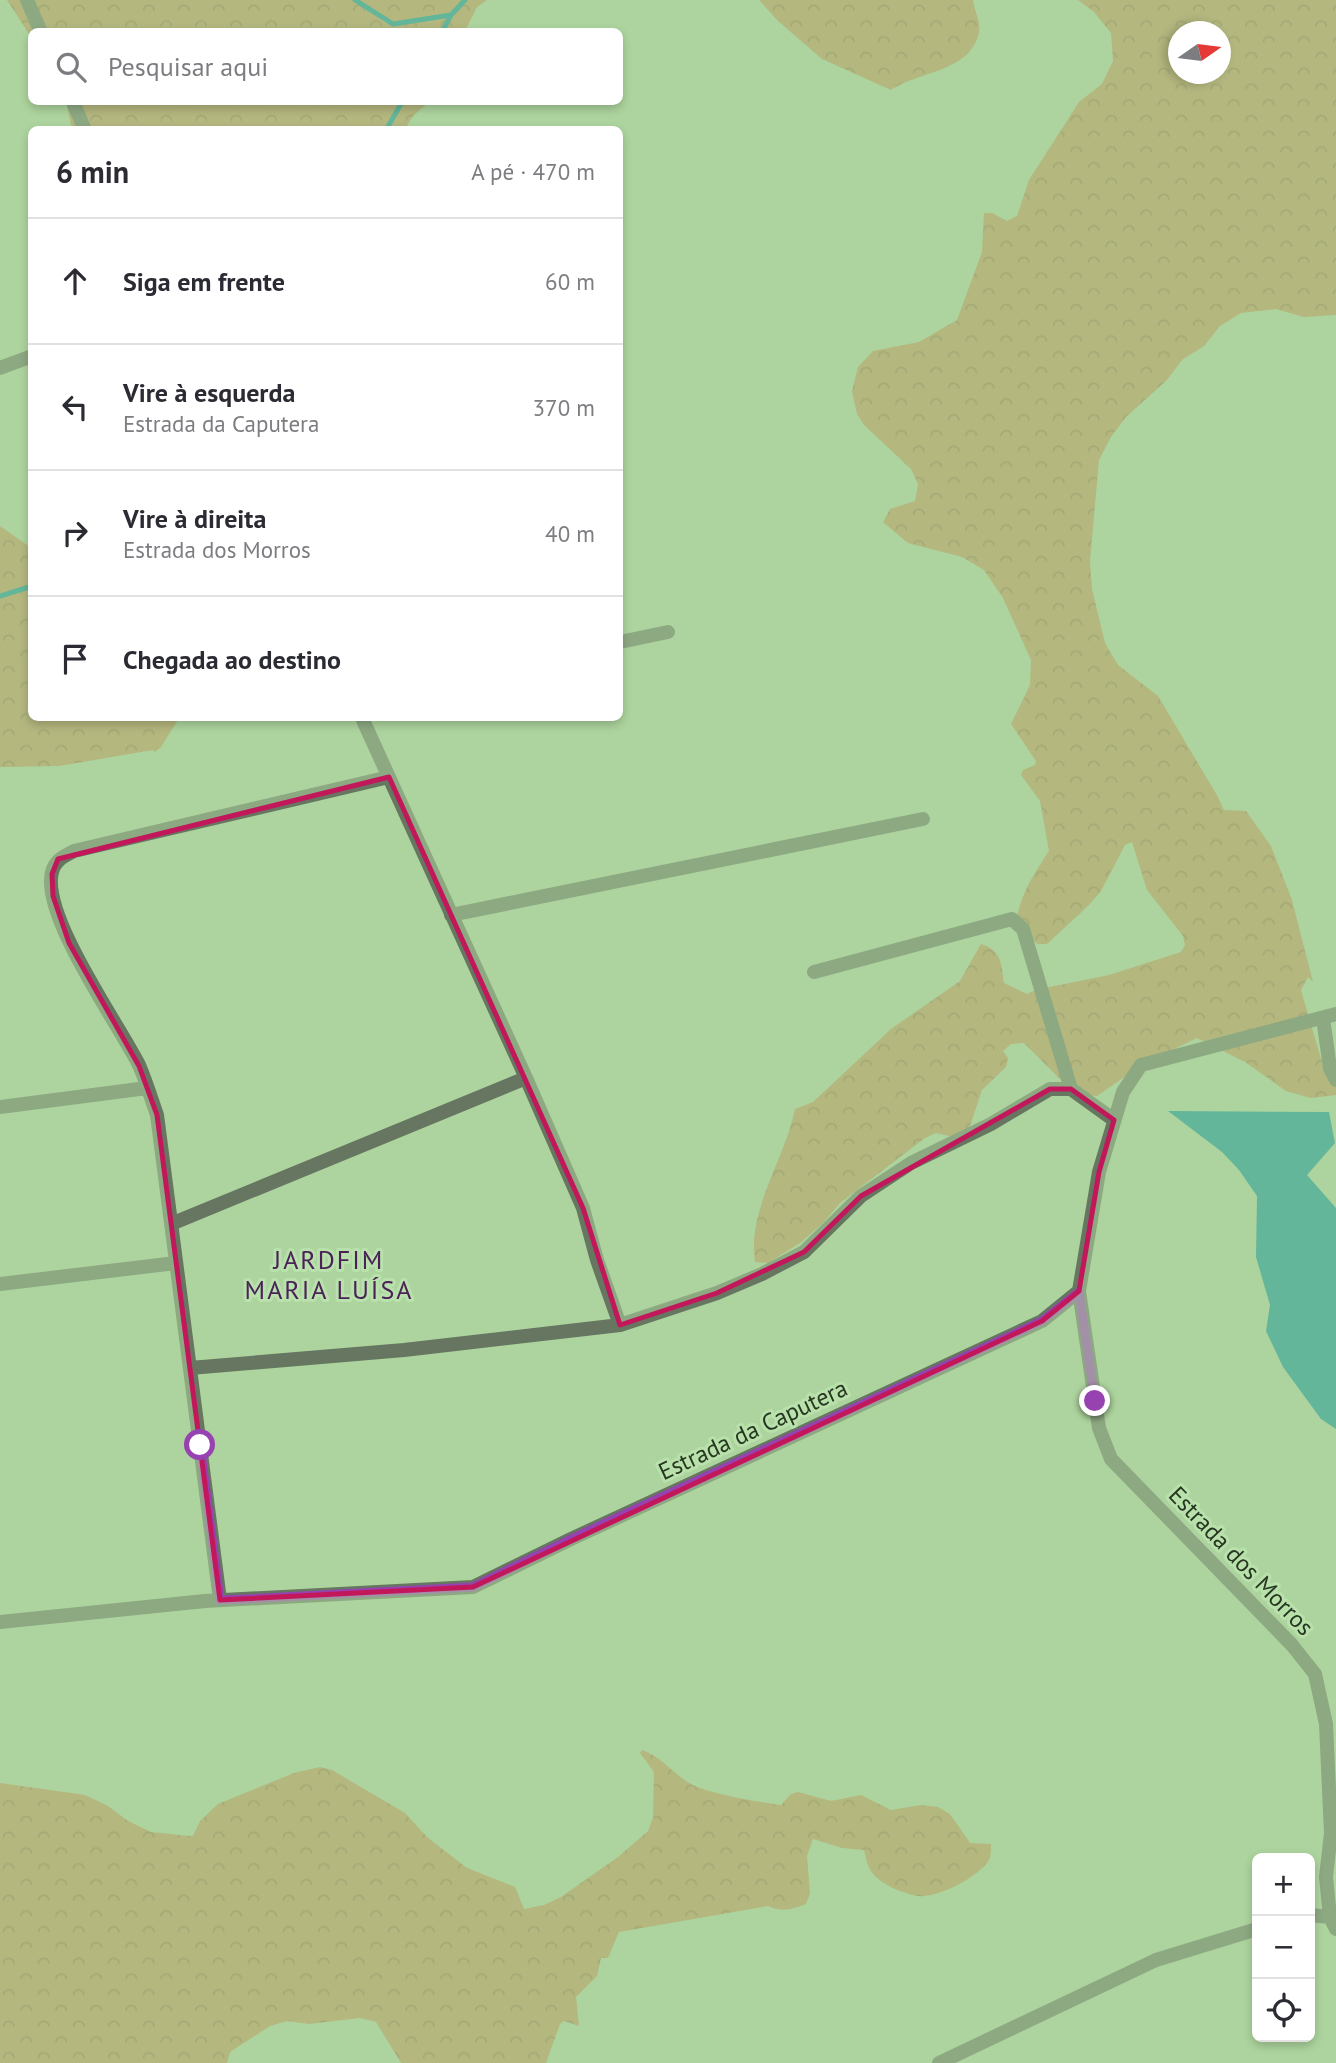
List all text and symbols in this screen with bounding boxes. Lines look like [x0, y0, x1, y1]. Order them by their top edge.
north arrow [1168, 21, 1231, 84]
search box [28, 28, 623, 105]
icon: search [52, 48, 90, 86]
text: Pesquisar aqui [108, 50, 268, 83]
text: 6 min [56, 152, 129, 191]
text: A pé · 470 m [471, 157, 595, 186]
icon: ahead [56, 262, 94, 300]
text: Siga em frente [123, 265, 285, 298]
text: 60 m [545, 267, 595, 296]
text: Vire à esquerda [123, 376, 295, 409]
icon: left [56, 388, 94, 426]
text: 370 m [533, 393, 595, 422]
text: Estrada da Caputera [123, 409, 319, 438]
text: Vire à direita [123, 502, 266, 535]
icon: right [56, 514, 94, 552]
text: 40 m [545, 519, 595, 548]
text: Estrada dos Morros [123, 535, 311, 564]
icon: arrive [56, 640, 94, 678]
text: Chegada ao destino [123, 643, 341, 676]
district label: JARDFIM MARIA LUÍSA [245, 1243, 413, 1306]
street label: Estrada da Caputera [653, 1372, 852, 1487]
route end [1079, 1385, 1110, 1416]
route start [184, 1429, 215, 1460]
street label: Estrada dos Morros [1162, 1479, 1321, 1642]
map controls [1252, 1853, 1315, 2042]
button: + [1252, 1853, 1315, 1916]
button: − [1252, 1916, 1315, 1979]
button: locate [1252, 1979, 1315, 2042]

